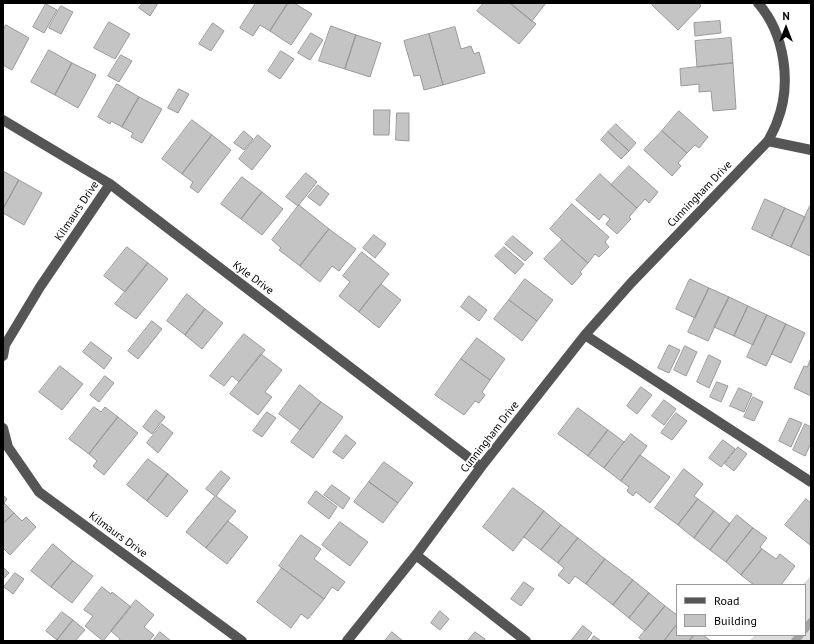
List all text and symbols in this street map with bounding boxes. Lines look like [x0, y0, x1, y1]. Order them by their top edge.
north arrow [766, 8, 806, 48]
text: N [782, 9, 790, 23]
street label: Cunningham Drive [665, 158, 735, 230]
street label: Kilmaurs Drive [52, 179, 102, 243]
street label: Kyle Drive [230, 258, 276, 298]
street label: Cunningham Drive [458, 399, 522, 475]
street label: Kilmaurs Drive [86, 509, 150, 561]
legend [676, 584, 806, 636]
text: Road [714, 593, 739, 608]
text: Building [714, 613, 757, 628]

